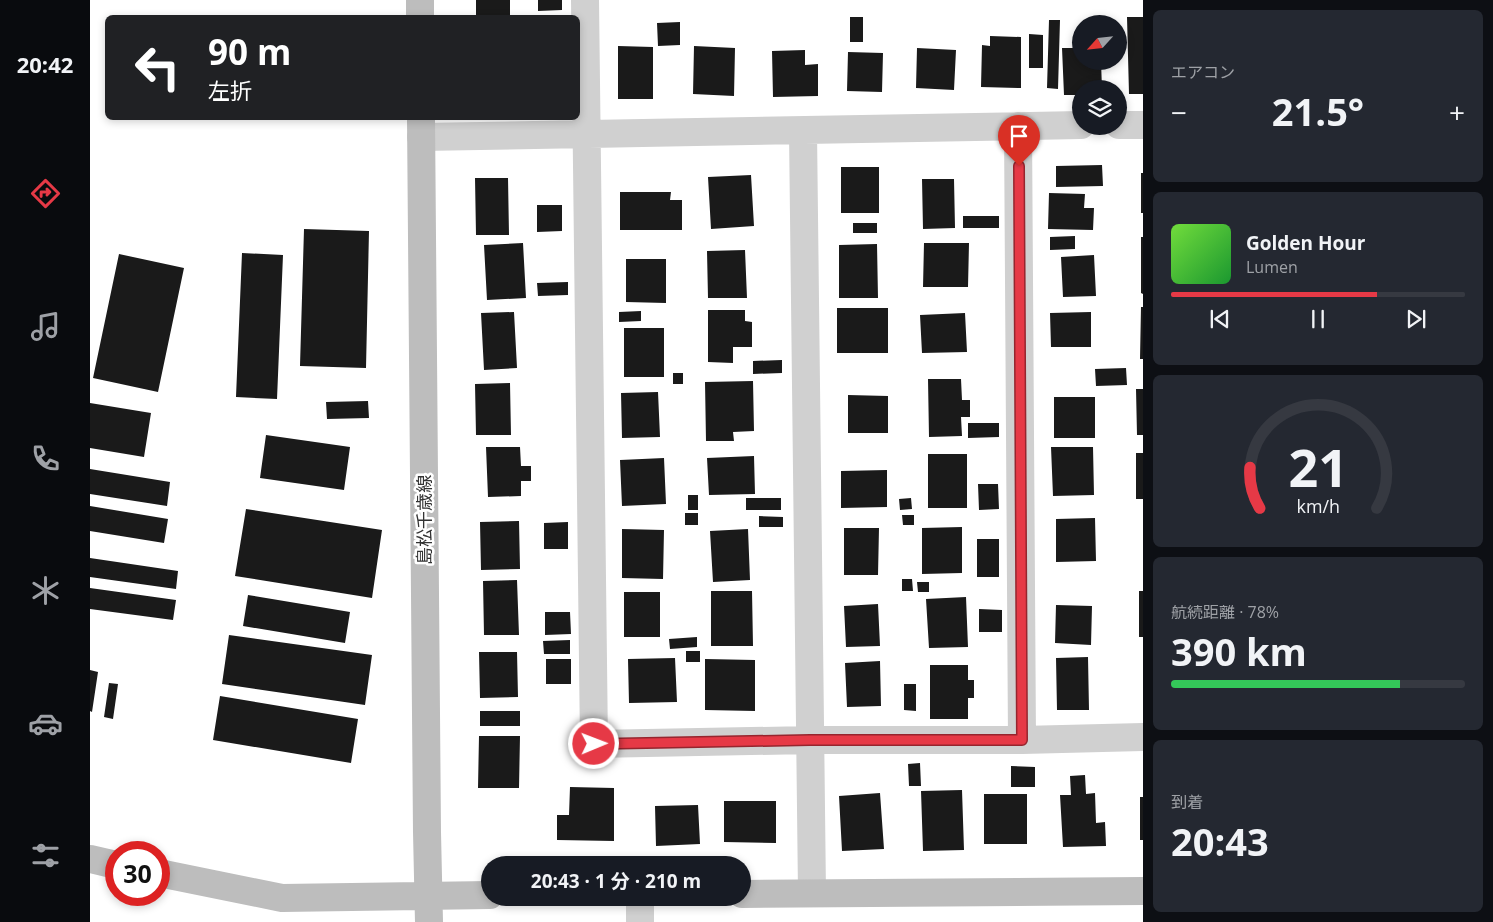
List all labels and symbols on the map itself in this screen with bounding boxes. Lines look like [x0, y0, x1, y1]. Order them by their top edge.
north arrow [1072, 15, 1128, 70]
pin [998, 115, 1040, 166]
street label: 島松千歳線 [412, 475, 436, 565]
position arrow [567, 717, 619, 769]
speed limit sign: 30 [105, 841, 170, 906]

